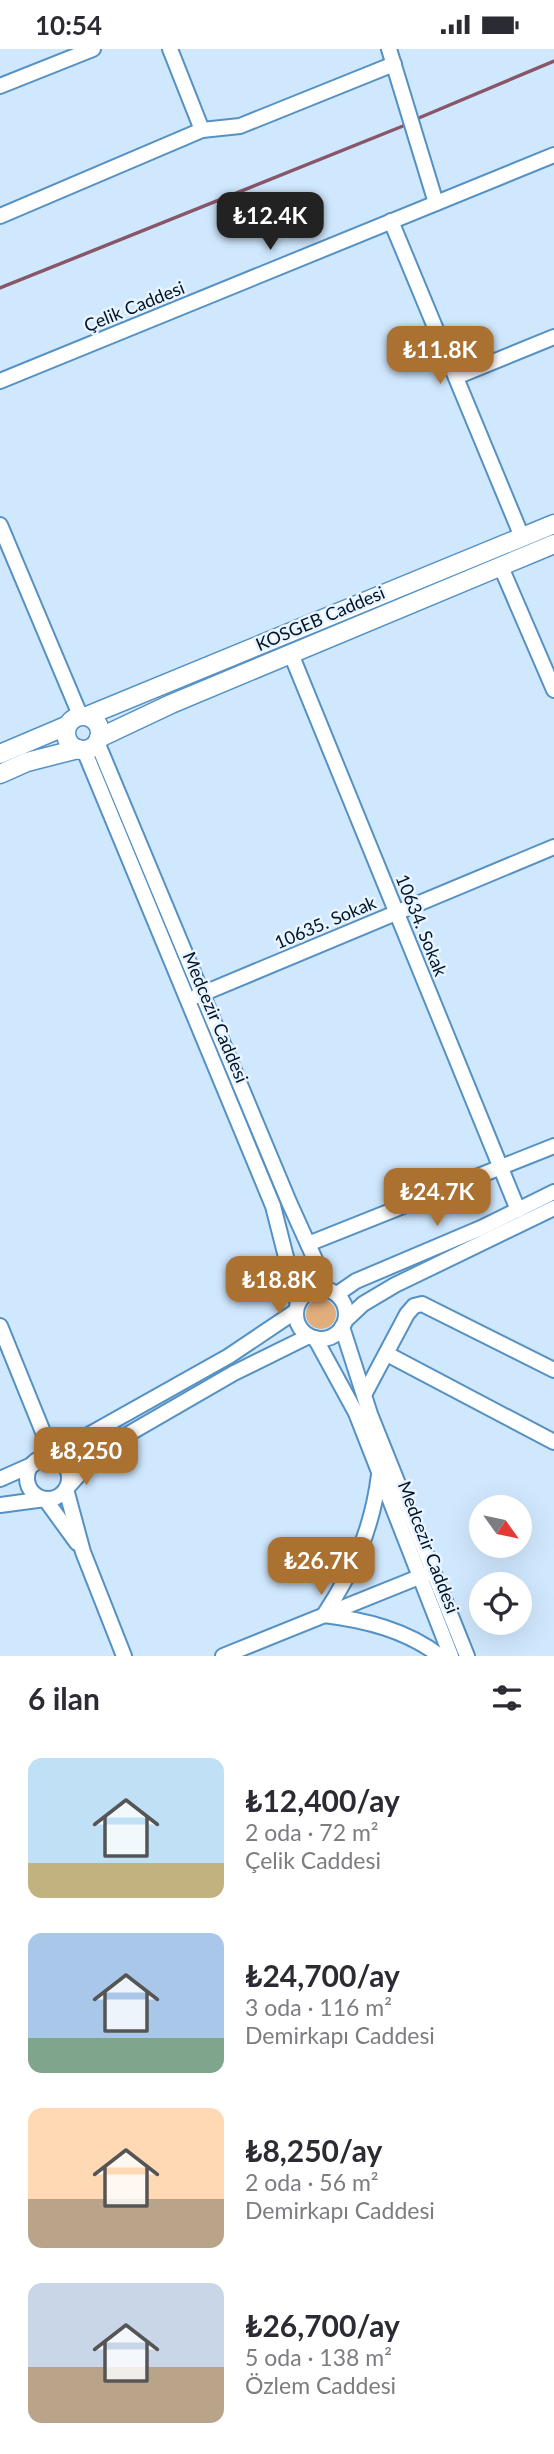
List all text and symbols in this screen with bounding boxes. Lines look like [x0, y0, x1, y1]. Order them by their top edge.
text: 10:54 [35, 9, 102, 41]
pin: ₺12.4K [213, 193, 327, 252]
text: ₺12.4K [233, 201, 307, 229]
street label: Çelik Caddesi [81, 276, 187, 336]
pin: ₺11.8K [383, 327, 497, 386]
text: ₺11.8K [403, 335, 477, 363]
street label: KOSGEB Caddesi [252, 581, 388, 655]
street label: 10634. Sokak [392, 871, 453, 980]
street label: 10635. Sokak [271, 890, 380, 953]
street label: Medcezir Caddesi [179, 948, 253, 1086]
pin: ₺24.7K [380, 1169, 494, 1228]
text: ₺24.7K [400, 1177, 474, 1205]
pin: ₺18.8K [222, 1257, 336, 1316]
text: ₺18.8K [242, 1265, 316, 1293]
pin: ₺8,250 [29, 1427, 143, 1487]
text: ₺8,250 [50, 1436, 122, 1464]
street label: Medcezir Caddesi [394, 1478, 464, 1616]
north arrow [469, 1495, 532, 1557]
map controls [469, 1495, 532, 1635]
pin: ₺26.7K [264, 1537, 378, 1597]
text: ₺26.7K [284, 1546, 358, 1574]
button: locate [469, 1572, 532, 1635]
icon: filters [488, 1679, 526, 1717]
text: 6 ilan [28, 1680, 100, 1716]
text: ₺12,400/ay [245, 1782, 400, 1818]
icon: home [84, 1786, 168, 1870]
text: 2 oda · 72 m² [245, 1818, 379, 1846]
text: Çelik Caddesi [245, 1846, 381, 1874]
text: ₺24,700/ay [245, 1957, 400, 1993]
icon: home [84, 1961, 168, 2045]
text: 3 oda · 116 m² [245, 1993, 392, 2021]
text: Demirkapı Caddesi [245, 2021, 435, 2049]
text: ₺8,250/ay [245, 2132, 382, 2168]
icon: home [84, 2136, 168, 2220]
text: 2 oda · 56 m² [245, 2168, 379, 2196]
text: Demirkapı Caddesi [245, 2196, 435, 2224]
text: ₺26,700/ay [245, 2307, 400, 2343]
icon: home [84, 2311, 168, 2395]
text: 5 oda · 138 m² [245, 2343, 392, 2371]
text: Özlem Caddesi [245, 2371, 396, 2399]

